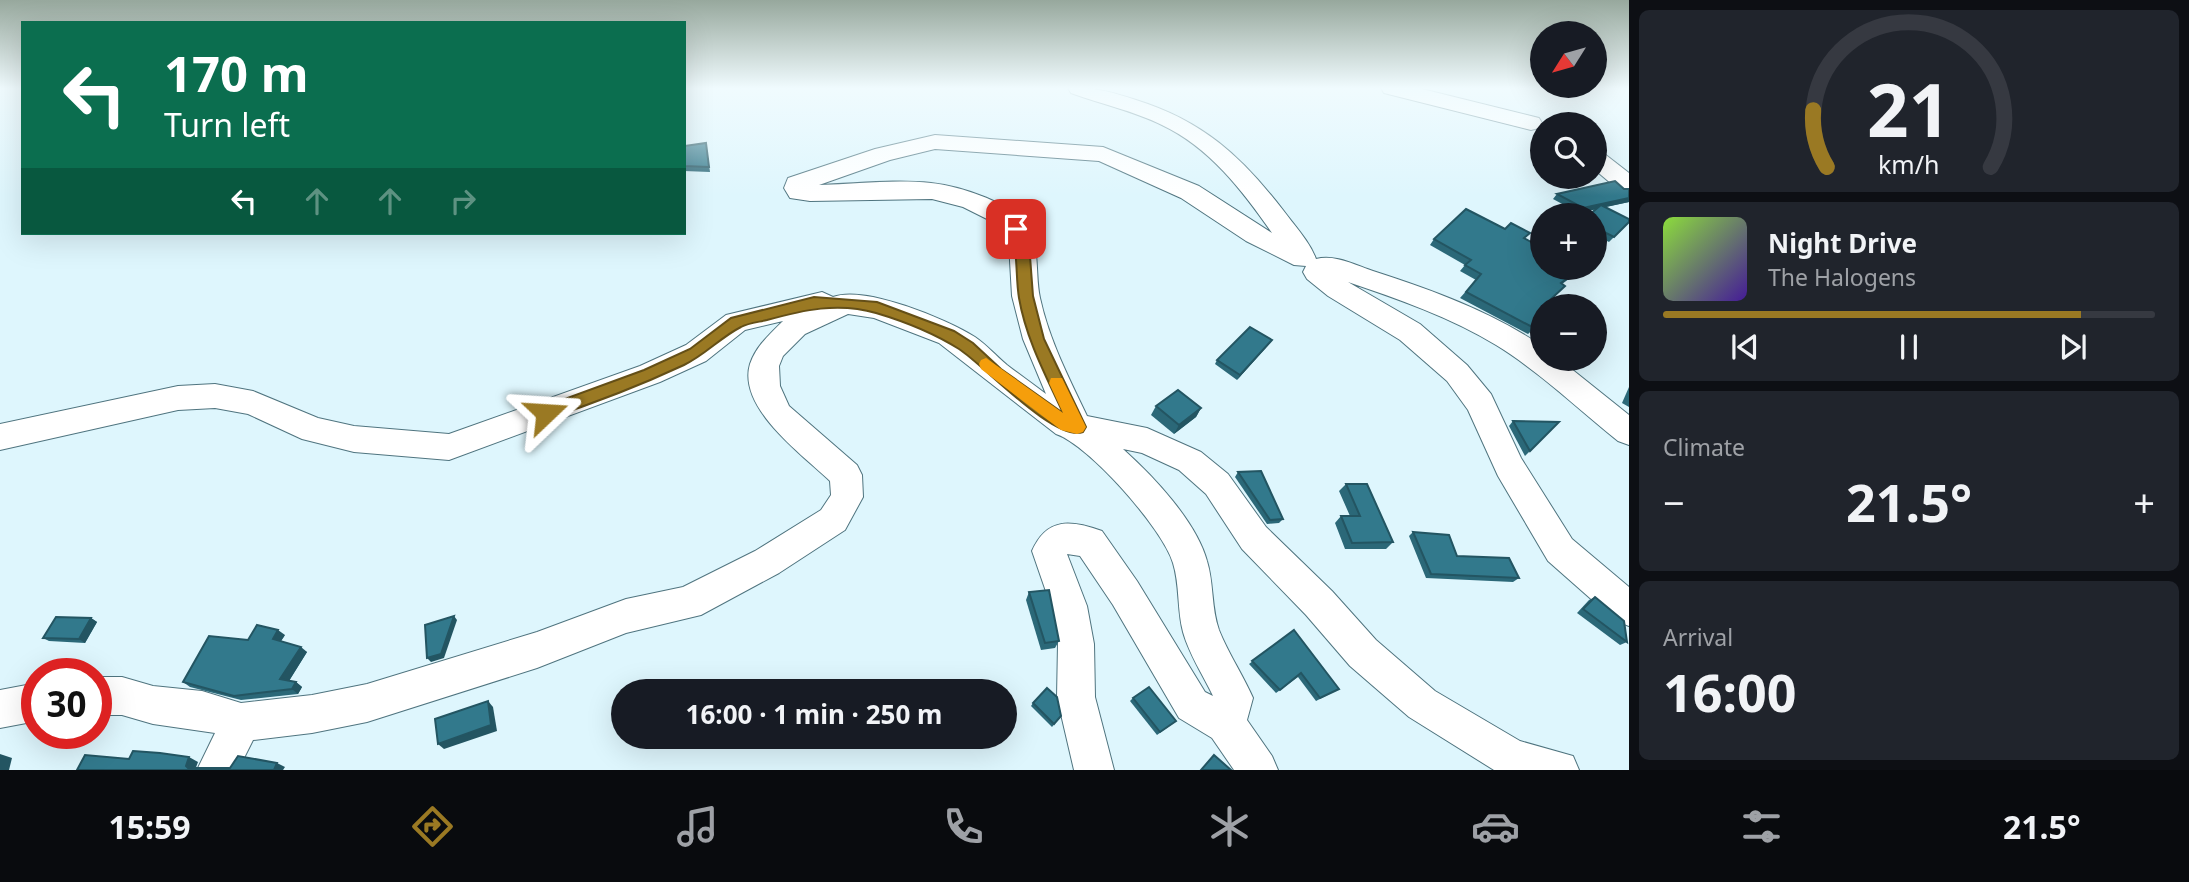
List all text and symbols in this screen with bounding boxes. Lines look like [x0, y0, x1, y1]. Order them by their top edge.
north arrow [1530, 21, 1606, 98]
map controls [1530, 21, 1607, 371]
text: 170 m [164, 40, 309, 106]
icon: left [49, 49, 140, 140]
text: 21 [1867, 59, 1951, 158]
text: Turn left [164, 103, 290, 146]
button: search [1530, 112, 1607, 189]
text: km/h [1878, 147, 1940, 181]
icon: left [225, 182, 263, 220]
icon: ahead [298, 182, 336, 220]
icon: ahead [371, 182, 409, 220]
icon: right [444, 182, 482, 220]
pin [986, 199, 1046, 259]
button: + [1530, 203, 1607, 280]
icon: arrive [997, 210, 1035, 248]
text: Night Drive [1768, 225, 1917, 261]
text: The Halogens [1768, 261, 1916, 293]
button: − [1530, 294, 1607, 371]
icon: previous [1726, 328, 1764, 366]
icon: pause [1890, 328, 1928, 366]
icon: next [2054, 328, 2092, 366]
position arrow [509, 376, 583, 450]
text: Climate [1663, 431, 1745, 463]
text: 21.5° [1846, 466, 1972, 537]
text: − [1663, 476, 1685, 528]
text: + [2133, 476, 2155, 528]
text: Arrival [1663, 621, 1733, 653]
text: 16:00 [1663, 656, 1797, 727]
speed limit sign: 30 [21, 658, 112, 749]
text: 16:00 · 1 min · 250 m [686, 696, 942, 732]
icon: directions [408, 802, 457, 851]
icon: music [673, 802, 722, 851]
icon: phone [939, 802, 988, 851]
icon: climate [1205, 802, 1254, 851]
icon: car [1471, 802, 1520, 851]
icon: filters [1737, 802, 1786, 851]
text: 15:59 [108, 805, 191, 848]
text: 21.5° [2003, 805, 2081, 848]

